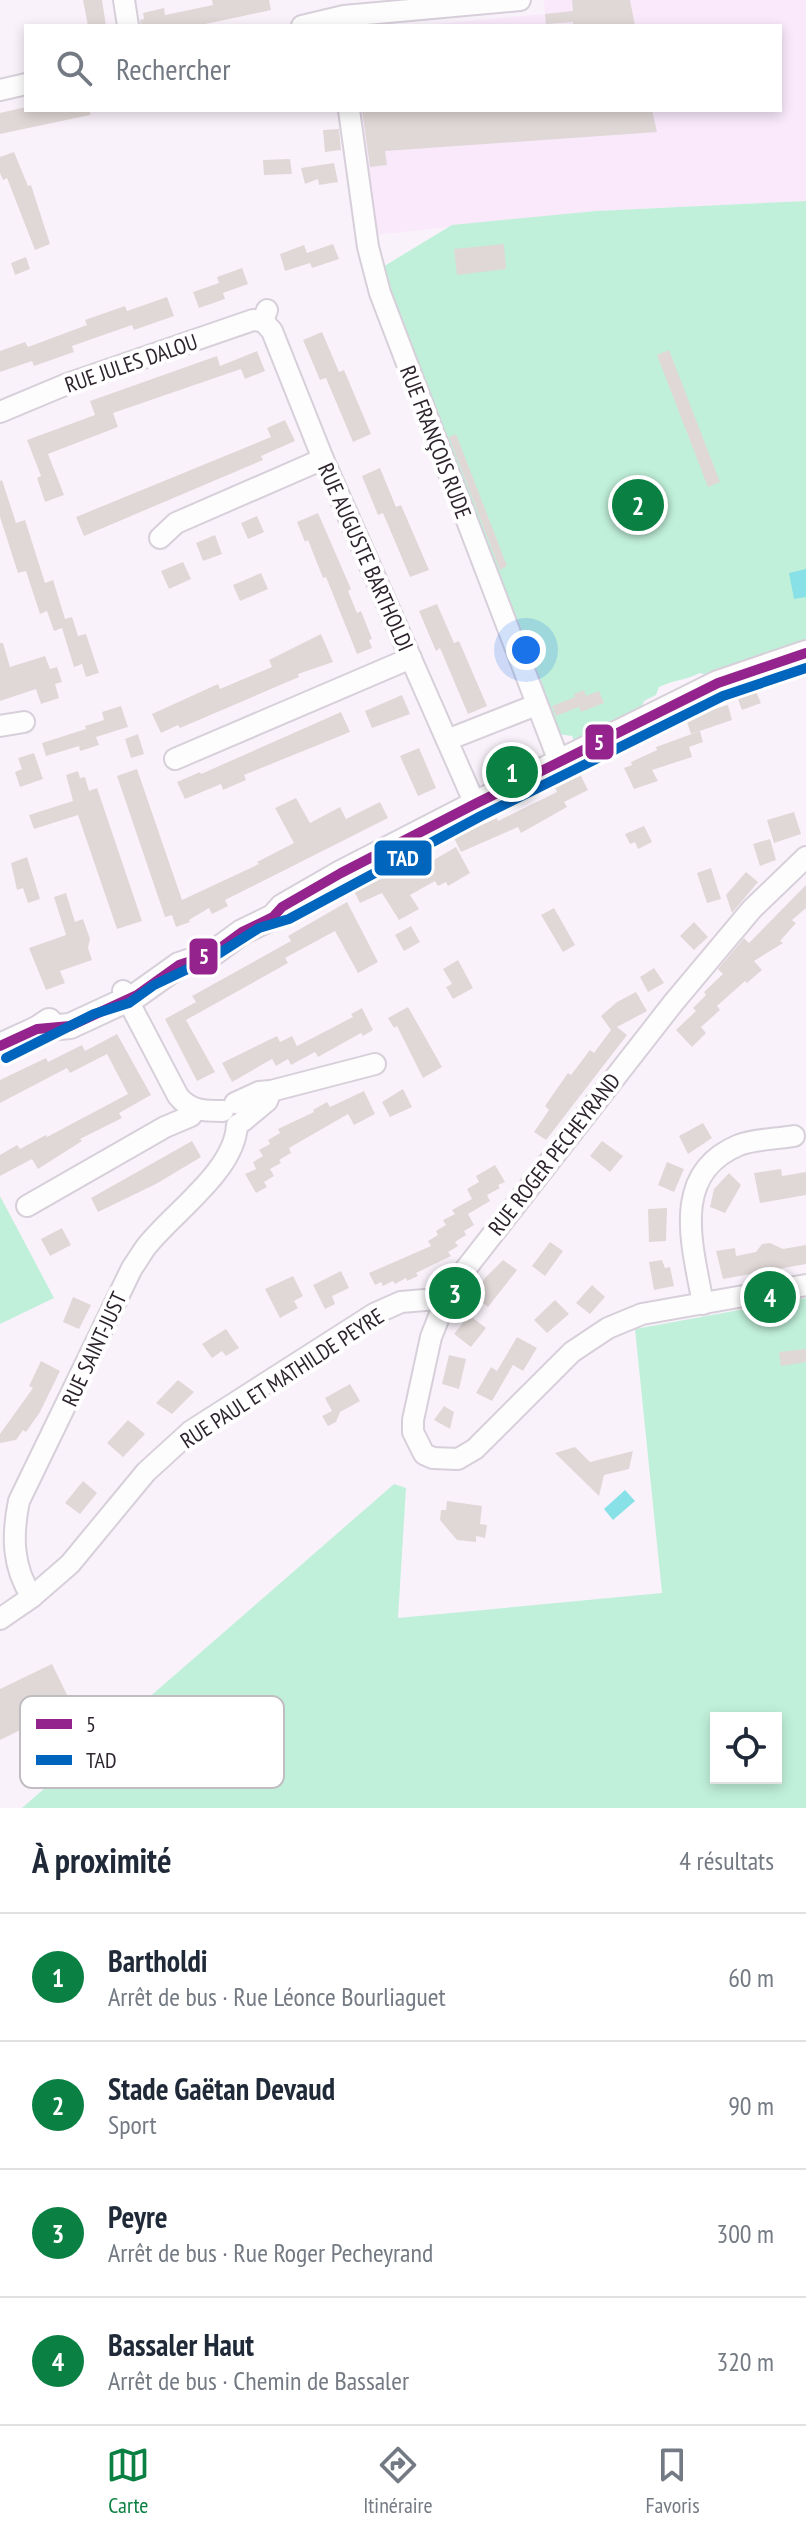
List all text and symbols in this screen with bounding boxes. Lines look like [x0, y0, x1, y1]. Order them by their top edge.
search box [24, 24, 782, 112]
icon: search [52, 46, 96, 90]
text: Rechercher [116, 49, 230, 88]
street label: RUE JULES DALOU [61, 327, 201, 399]
street label: RUE FRANÇOIS RUDE [394, 362, 478, 522]
street label: RUE AUGUSTE BARTHOLDI [312, 459, 420, 655]
pin: 2 [612, 475, 664, 535]
your location [506, 630, 546, 670]
line badge: 5 [584, 723, 615, 761]
text: 5 [594, 728, 604, 756]
pin: 1 [486, 742, 538, 802]
line badge: TAD [373, 839, 433, 877]
text: TAD [387, 844, 419, 872]
line badge: 5 [188, 937, 219, 976]
text: 5 [199, 942, 209, 970]
street label: RUE ROGER PECHEYRAND [482, 1067, 626, 1241]
pin: 3 [429, 1263, 481, 1323]
pin: 4 [744, 1267, 796, 1327]
street label: RUE SAINT-JUST [55, 1287, 133, 1411]
street label: RUE PAUL ET MATHILDE PEYRE [175, 1302, 389, 1454]
legend [20, 1696, 284, 1788]
text: 5 [86, 1710, 96, 1738]
map controls [710, 1712, 782, 1784]
button: locate [710, 1712, 782, 1784]
text: TAD [86, 1746, 117, 1774]
text: À proximité [32, 1838, 172, 1882]
text: 4 résultats [679, 1844, 774, 1877]
text: Bartholdi [108, 1941, 208, 1980]
text: 1 [52, 1961, 64, 1994]
text: 60 m [728, 1961, 774, 1994]
text: Arrêt de bus · Rue Léonce Bourliaguet [108, 1980, 446, 2013]
text: Stade Gaëtan Devaud [108, 2069, 335, 2108]
text: 2 [52, 2089, 64, 2122]
text: 90 m [728, 2089, 774, 2122]
text: Sport [108, 2108, 157, 2141]
text: Peyre [108, 2197, 168, 2236]
text: 3 [52, 2217, 64, 2250]
text: 300 m [716, 2217, 774, 2250]
text: Arrêt de bus · Rue Roger Pecheyrand [108, 2236, 433, 2269]
text: Bassaler Haut [108, 2325, 254, 2364]
text: 4 [52, 2345, 64, 2378]
text: 320 m [716, 2345, 774, 2378]
text: Arrêt de bus · Chemin de Bassaler [108, 2364, 409, 2397]
tab: Carte [106, 2443, 150, 2519]
tab: Itinéraire [363, 2443, 433, 2519]
tab: Favoris [645, 2443, 700, 2519]

